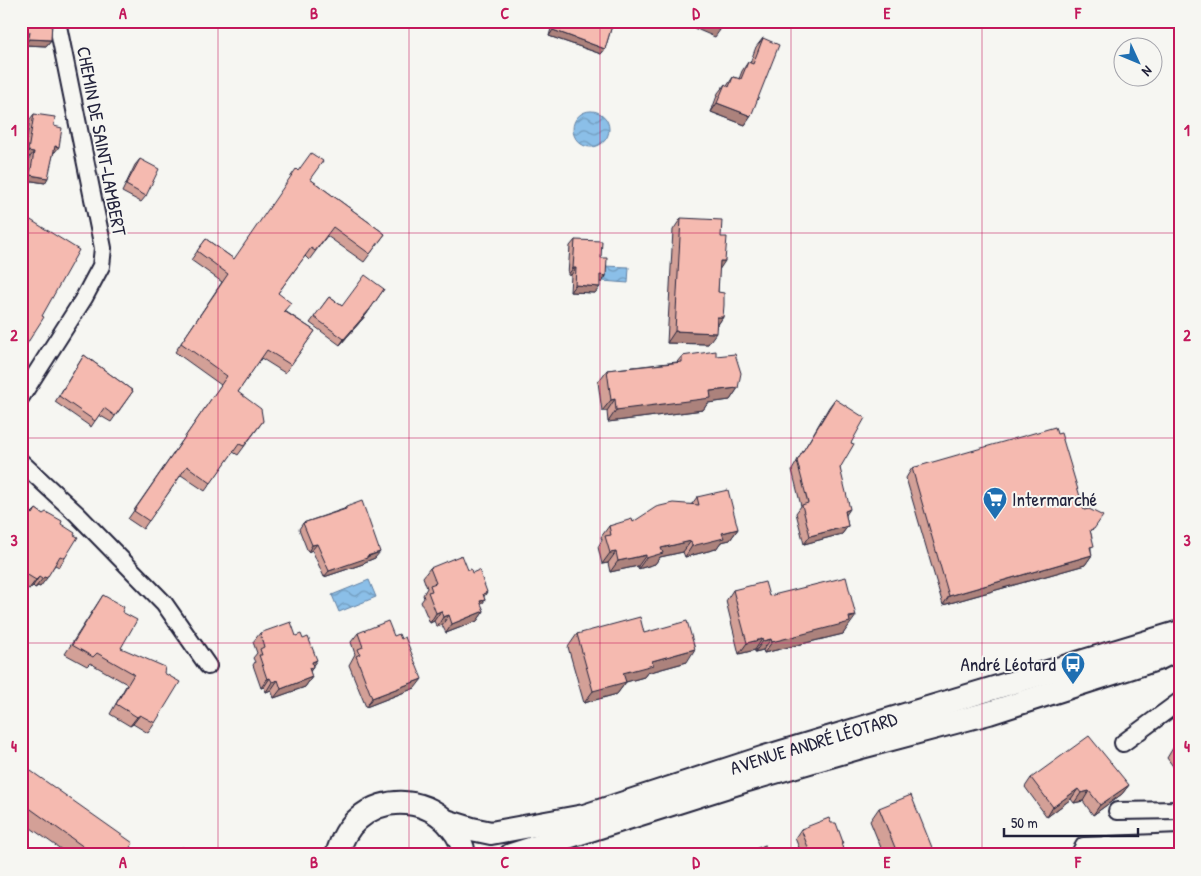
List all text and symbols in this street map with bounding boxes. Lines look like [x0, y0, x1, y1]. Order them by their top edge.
text: A [119, 2, 127, 24]
text: B [310, 2, 318, 24]
text: C [501, 2, 510, 24]
text: D [692, 2, 700, 24]
text: E [883, 2, 891, 24]
text: F [1074, 2, 1082, 24]
north arrow [1114, 38, 1164, 88]
street label: CHEMIN DE SAINT-LAMBERT [71, 44, 133, 239]
text: N [1138, 62, 1157, 81]
text: 1 [11, 119, 17, 141]
text: 1 [1184, 119, 1190, 141]
text: 2 [10, 324, 18, 346]
text: 2 [1183, 324, 1191, 346]
supermarket icon: Intermarché [982, 486, 1008, 520]
place label: Intermarché [1012, 486, 1098, 512]
text: 3 [10, 529, 18, 551]
text: 3 [1183, 529, 1191, 551]
place label: André Léotard [960, 651, 1057, 677]
bus stop icon: André Léotard [1060, 651, 1086, 685]
street label: AVENUE ANDRÉ LÉOTARD [726, 705, 900, 781]
text: 4 [11, 735, 17, 757]
text: 4 [1184, 735, 1190, 757]
scale bar [1004, 806, 1137, 838]
text: 50 m [1011, 812, 1038, 833]
text: A [119, 851, 127, 873]
text: B [310, 851, 318, 873]
text: C [501, 851, 510, 873]
text: D [692, 851, 700, 873]
text: E [883, 851, 891, 873]
text: F [1074, 851, 1082, 873]

